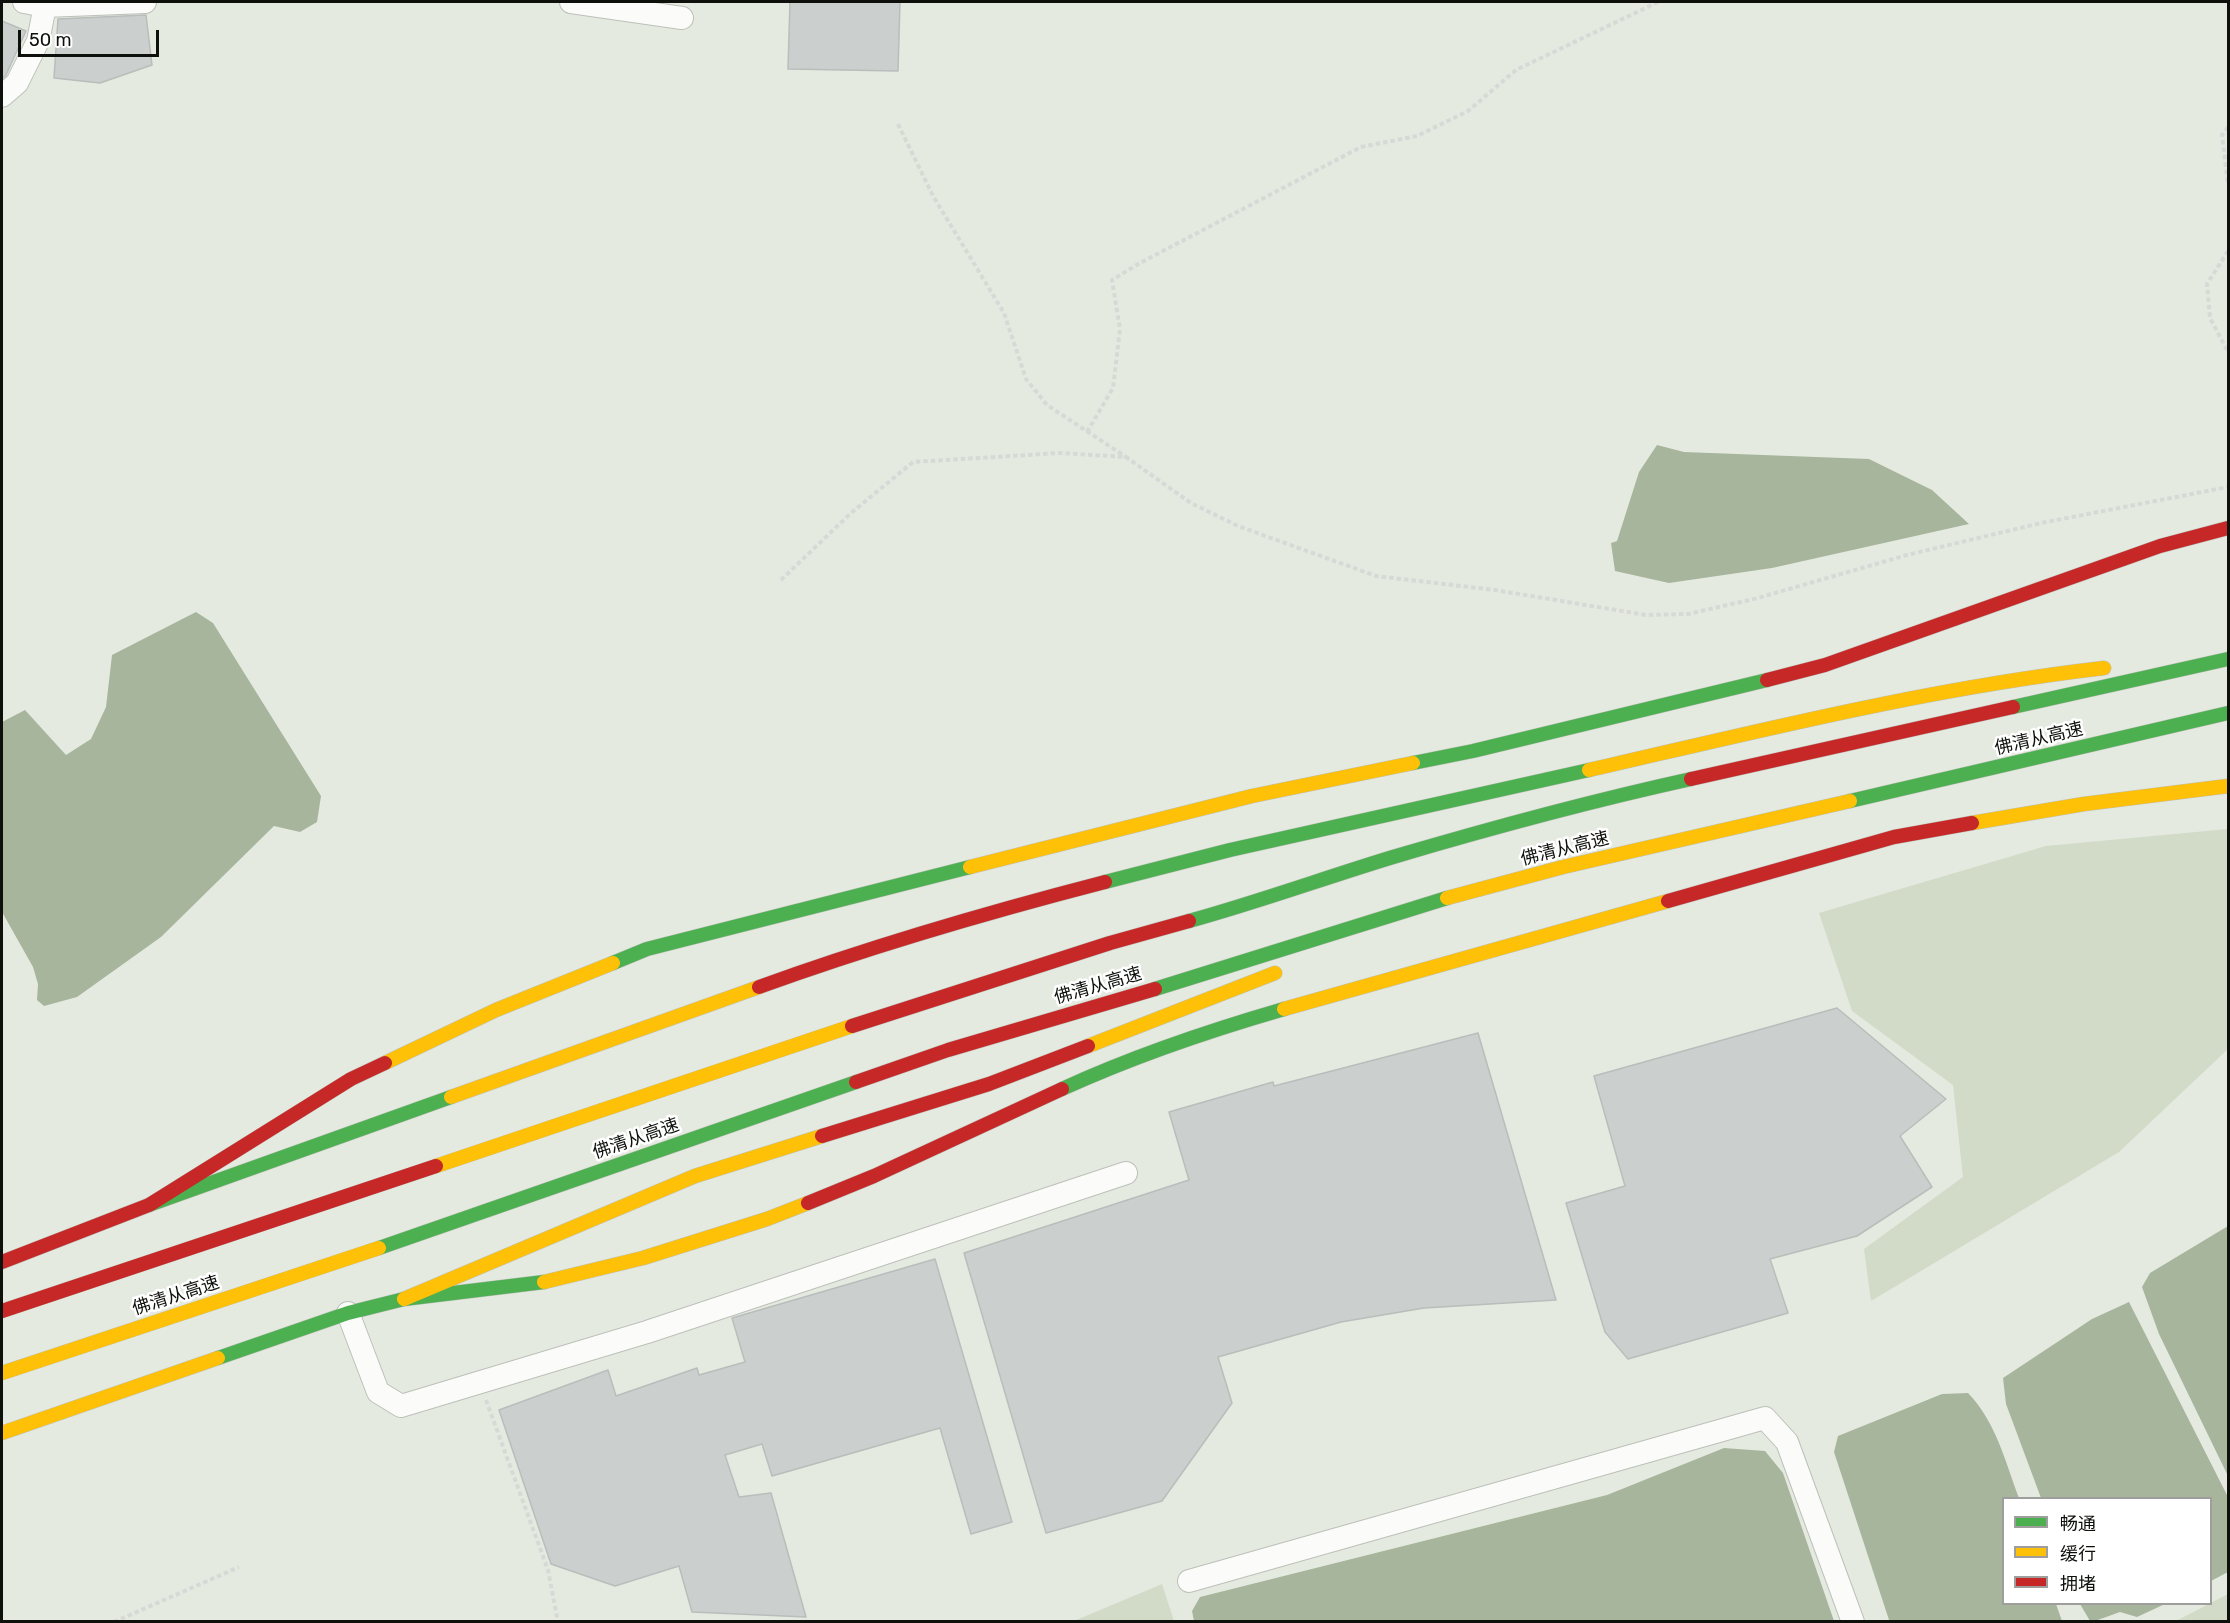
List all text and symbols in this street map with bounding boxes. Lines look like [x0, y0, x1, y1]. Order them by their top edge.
scale bar [21, 18, 162, 56]
text: 50 m [29, 29, 72, 51]
street label: 佛清从高速 [1993, 718, 2085, 760]
street label: 佛清从高速 [1519, 828, 1611, 870]
street label: 佛清从高速 [1052, 963, 1144, 1009]
street label: 佛清从高速 [590, 1114, 682, 1164]
street label: 佛清从高速 [130, 1272, 222, 1320]
legend [2002, 1497, 2212, 1605]
text: 畅通 [2060, 1513, 2096, 1535]
text: 缓行 [2060, 1543, 2096, 1565]
text: 拥堵 [2060, 1573, 2096, 1595]

